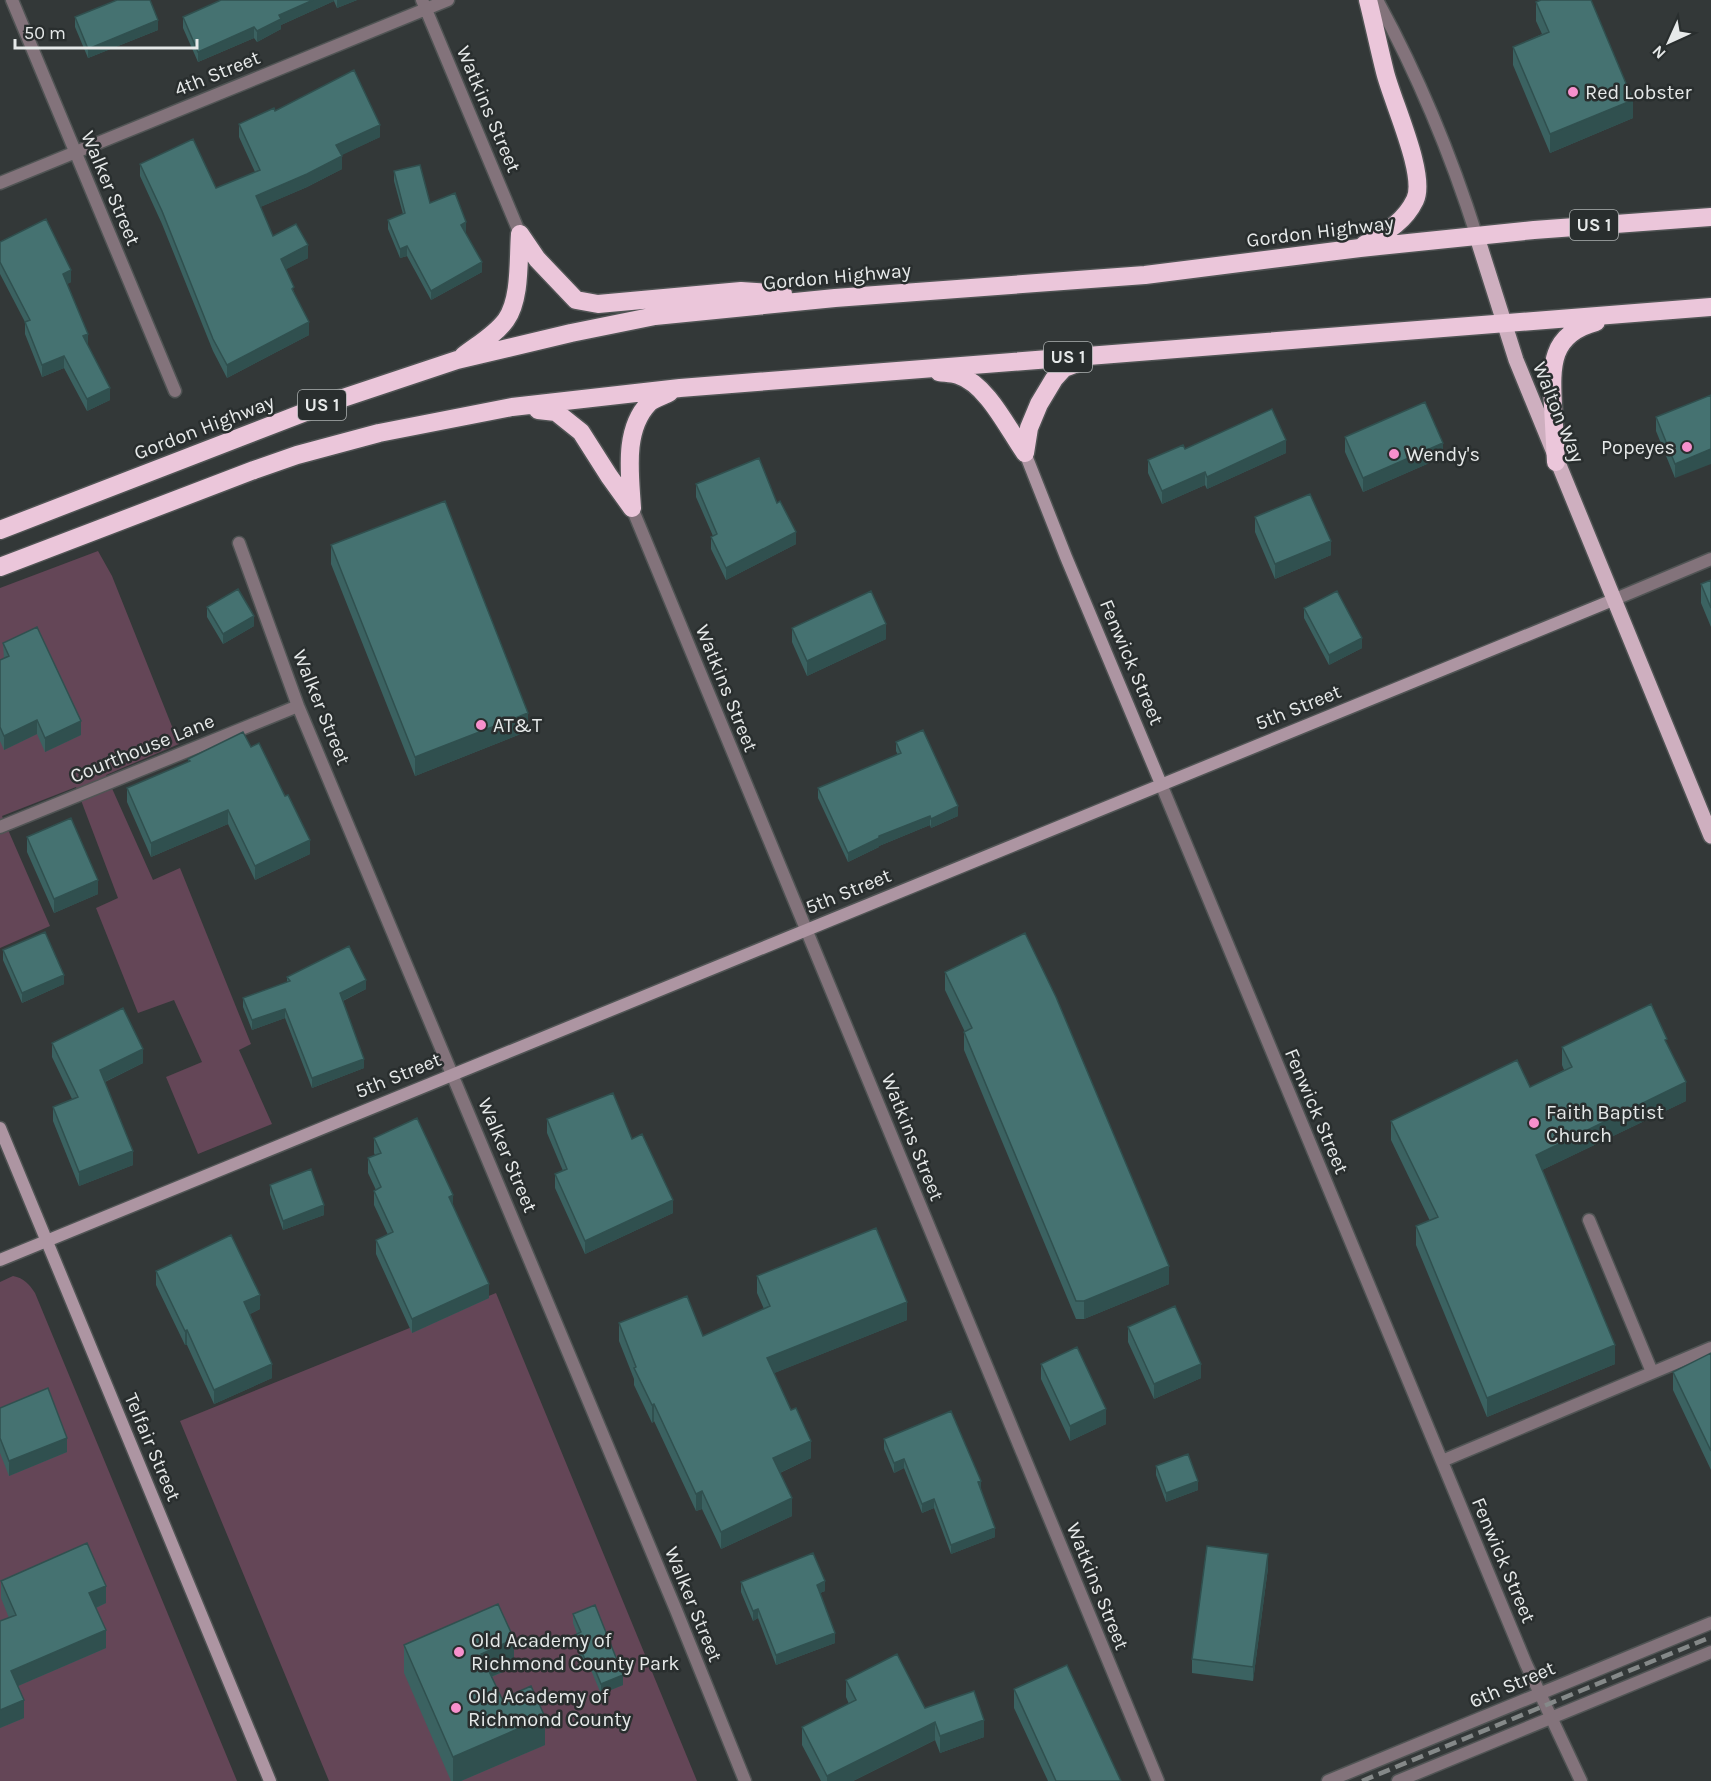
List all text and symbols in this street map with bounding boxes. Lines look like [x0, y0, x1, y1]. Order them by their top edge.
scale bar [15, 12, 196, 50]
north arrow [1639, 12, 1699, 72]
text: 50 m [24, 22, 66, 44]
text: N [1648, 41, 1670, 63]
street label: Watkins Street [452, 42, 526, 176]
street label: 4th Street [171, 46, 264, 101]
place label: Red Lobster [1585, 81, 1693, 104]
marker: Red Lobster [1566, 85, 1580, 99]
street label: Walker Street [76, 127, 145, 249]
road number: US 1 [1570, 210, 1618, 240]
street label: Gordon Highway [1245, 211, 1395, 252]
street label: Gordon Highway [762, 259, 912, 294]
road number: US 1 [1044, 342, 1092, 372]
street label: Walton Way [1528, 358, 1589, 466]
street label: Gordon Highway [131, 390, 277, 465]
road number: US 1 [298, 390, 346, 420]
place label: Popeyes [1601, 436, 1675, 459]
marker: Popeyes [1680, 440, 1694, 454]
place label: Wendy's [1406, 443, 1480, 466]
marker: Wendy's [1387, 447, 1401, 461]
street label: Fenwick Street [1095, 596, 1168, 729]
street label: Watkins Street [691, 621, 763, 756]
street label: Walker Street [288, 646, 355, 769]
street label: 5th Street [1252, 680, 1345, 735]
street label: Courthouse Lane [67, 709, 218, 788]
place label: AT&T [493, 714, 542, 737]
marker: AT&T [474, 718, 488, 732]
street label: 5th Street [802, 864, 895, 919]
street label: Fenwick Street [1280, 1045, 1353, 1178]
street label: 5th Street [352, 1048, 445, 1103]
street label: Watkins Street [877, 1070, 949, 1205]
street label: Walker Street [473, 1094, 542, 1216]
place label: Faith Baptist Church [1546, 1101, 1664, 1147]
marker: Faith Baptist Church [1527, 1116, 1541, 1130]
street label: Telfair Street [119, 1390, 186, 1505]
street label: Fenwick Street [1467, 1494, 1540, 1627]
street label: Watkins Street [1062, 1519, 1134, 1654]
street label: Walker Street [660, 1543, 727, 1666]
place label: Old Academy of Richmond County Park [471, 1629, 679, 1675]
marker: Old Academy of Richmond County Park [452, 1645, 466, 1659]
street label: 6th Street [1466, 1656, 1559, 1713]
place label: Old Academy of Richmond County [468, 1685, 631, 1731]
marker: Old Academy of Richmond County [449, 1701, 463, 1715]

